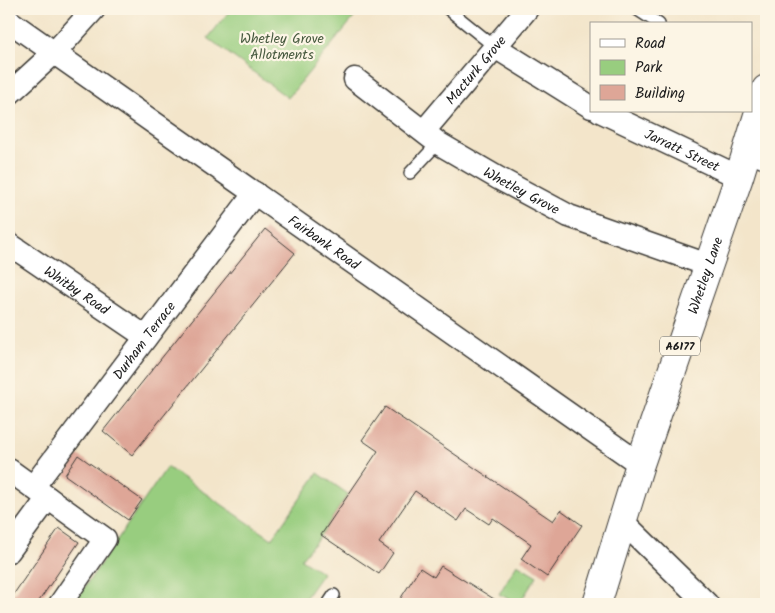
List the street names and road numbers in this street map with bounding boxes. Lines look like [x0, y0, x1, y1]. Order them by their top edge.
street label: Macturk Grove [441, 31, 513, 110]
street label: Jarratt Street [640, 124, 724, 178]
street label: Whetley Grove [479, 162, 564, 221]
street label: Fairbank Road [283, 210, 365, 277]
street label: Whetley Lane [683, 234, 730, 317]
street label: Whitby Road [39, 261, 114, 322]
street label: Durham Terrace [108, 296, 182, 385]
road number: A6177 [660, 336, 700, 356]

